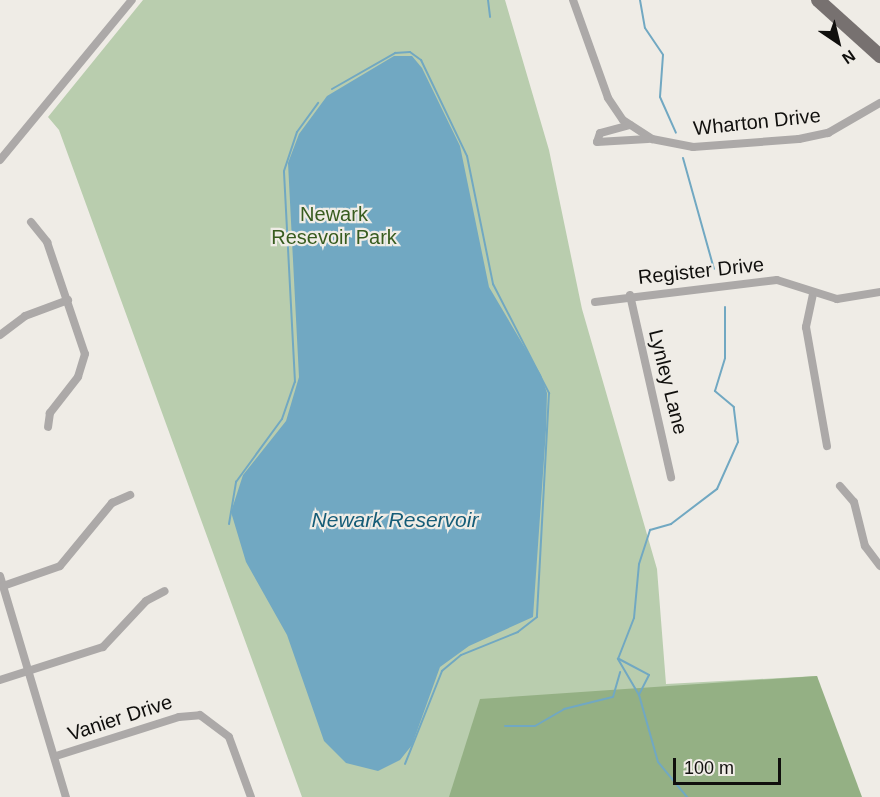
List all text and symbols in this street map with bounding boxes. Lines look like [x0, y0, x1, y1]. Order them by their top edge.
north arrow [808, 12, 868, 72]
text: N [839, 47, 858, 67]
street label: Wharton Drive [692, 103, 822, 141]
park label: Newark Resevoir Park [271, 202, 397, 249]
street label: Register Drive [637, 252, 765, 290]
street label: Lynley Lane [643, 327, 693, 437]
water label: Newark Reservoir [312, 507, 478, 533]
street label: Vanier Drive [65, 690, 175, 746]
scale bar [676, 746, 784, 784]
text: 100 m [684, 758, 734, 778]

